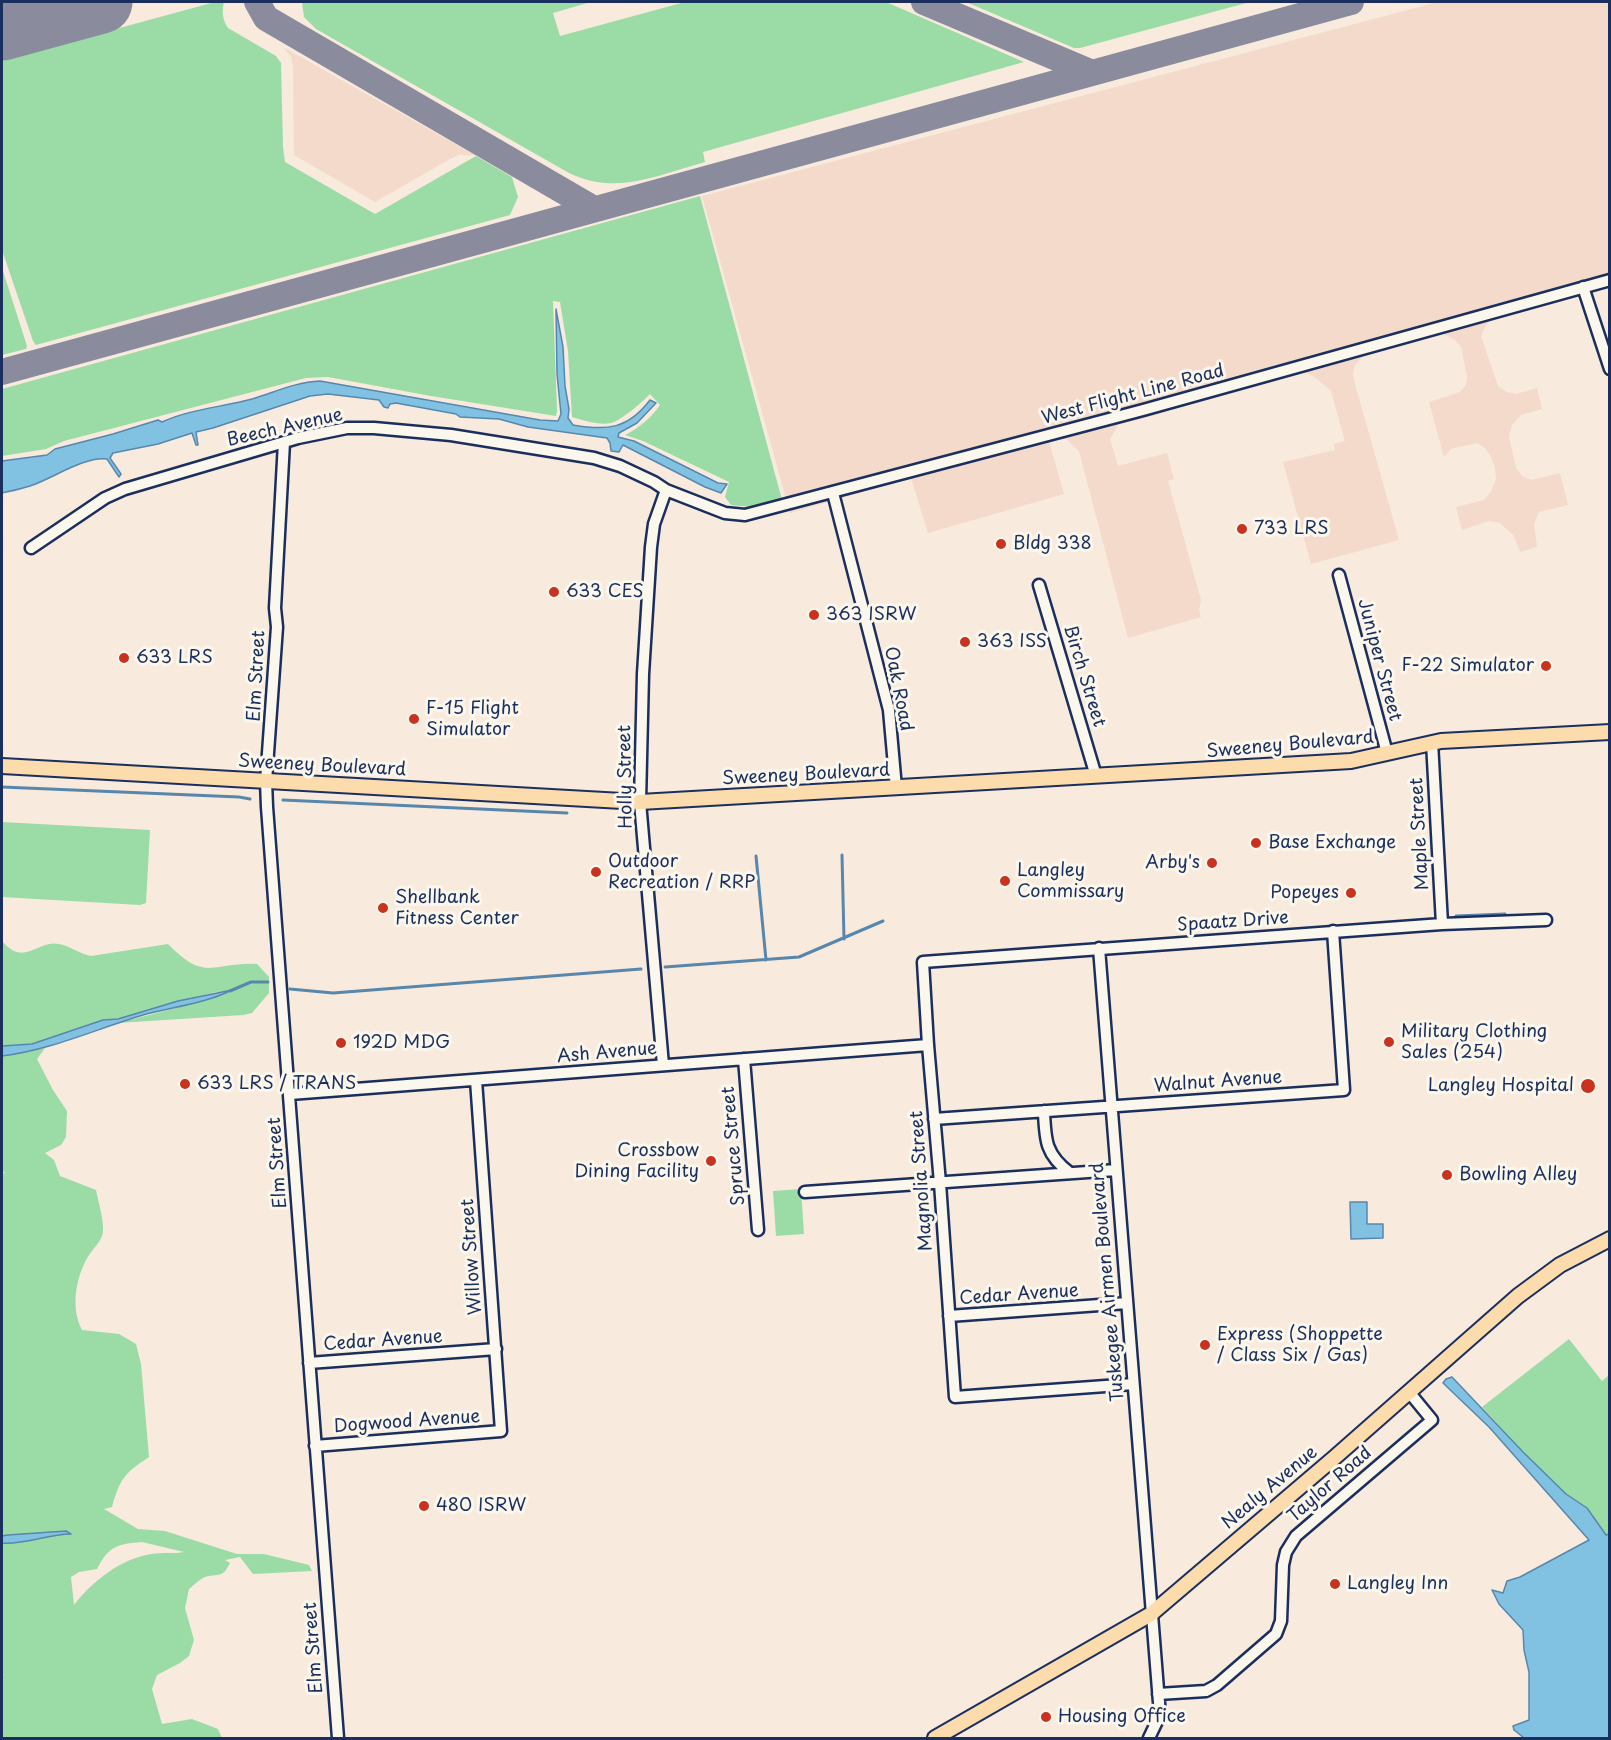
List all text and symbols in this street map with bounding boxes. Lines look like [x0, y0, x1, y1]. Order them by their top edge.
street label: West Flight Line Road [1039, 360, 1227, 430]
street label: Beech Avenue [225, 404, 345, 452]
place label: 733 LRS [1254, 518, 1329, 540]
marker: 733 LRS [1235, 522, 1249, 536]
place label: Bldg 338 [1013, 533, 1092, 555]
marker: Bldg 338 [994, 537, 1008, 551]
place label: 633 CES [566, 581, 644, 603]
marker: 633 CES [547, 585, 561, 599]
street label: Juniper Street [1352, 596, 1406, 724]
place label: 363 ISRW [826, 604, 916, 626]
marker: 363 ISRW [807, 608, 821, 622]
street label: Birch Street [1058, 622, 1110, 730]
street label: Elm Street [244, 630, 270, 722]
place label: 363 ISS [977, 631, 1047, 653]
marker: 363 ISS [958, 635, 972, 649]
street label: Oak Road [879, 645, 917, 733]
place label: 633 LRS [136, 647, 213, 669]
marker: 633 LRS [117, 651, 131, 665]
place label: F-22 Simulator [1402, 655, 1534, 677]
marker: F-22 Simulator [1539, 659, 1553, 673]
place label: F-15 Flight Simulator [426, 698, 519, 740]
marker: F-15 Flight Simulator [407, 712, 421, 726]
street label: Holly Street [614, 725, 638, 829]
street label: Sweeney Boulevard [1205, 727, 1375, 763]
street label: Sweeney Boulevard [237, 751, 407, 781]
street label: Sweeney Boulevard [721, 760, 891, 790]
street label: Maple Street [1406, 777, 1434, 891]
place label: Base Exchange [1268, 832, 1396, 854]
marker: Base Exchange [1249, 836, 1263, 850]
place label: Outdoor Recreation / RRP [608, 851, 755, 894]
place label: Arby's [1145, 852, 1200, 874]
marker: Arby's [1205, 856, 1219, 870]
place label: Langley Commissary [1017, 860, 1124, 902]
marker: Outdoor Recreation / RRP [589, 865, 603, 879]
marker: Langley Commissary [998, 874, 1012, 888]
place label: Popeyes [1270, 882, 1339, 904]
marker: Popeyes [1344, 886, 1358, 900]
place label: Shellbank Fitness Center [395, 887, 519, 930]
marker: Shellbank Fitness Center [376, 901, 390, 915]
street label: Spaatz Drive [1176, 907, 1290, 937]
place label: Military Clothing Sales (254) [1401, 1021, 1547, 1064]
place label: 192D MDG [353, 1032, 450, 1054]
marker: Military Clothing Sales (254) [1382, 1035, 1396, 1049]
marker: 192D MDG [334, 1036, 348, 1050]
street label: Ash Avenue [556, 1038, 658, 1068]
street label: Walnut Avenue [1153, 1067, 1283, 1097]
place label: 633 LRS / TRANS [197, 1073, 356, 1095]
place label: Langley Hospital [1428, 1075, 1574, 1097]
marker: 633 LRS / TRANS [178, 1077, 192, 1091]
marker: Langley Hospital [1579, 1077, 1597, 1095]
street label: Spruce Street [718, 1085, 750, 1207]
street label: Magnolia Street [906, 1110, 938, 1252]
street label: Elm Street [264, 1117, 292, 1209]
place label: Crossbow Dining Facility [575, 1140, 699, 1182]
marker: Crossbow Dining Facility [704, 1154, 718, 1168]
street label: Tuskegee Airmen Boulevard [1087, 1162, 1129, 1402]
place label: Bowling Alley [1459, 1164, 1577, 1186]
marker: Bowling Alley [1440, 1168, 1454, 1182]
street label: Willow Street [457, 1198, 487, 1316]
street label: Cedar Avenue [959, 1280, 1079, 1310]
place label: Express (Shoppette / Class Six / Gas) [1217, 1324, 1383, 1366]
street label: Cedar Avenue [323, 1326, 443, 1356]
marker: Express (Shoppette / Class Six / Gas) [1198, 1338, 1212, 1352]
street label: Dogwood Avenue [333, 1406, 481, 1438]
street label: Nealy Avenue [1218, 1442, 1322, 1534]
street label: Taylor Road [1283, 1443, 1377, 1527]
place label: 480 ISRW [436, 1495, 526, 1517]
marker: 480 ISRW [417, 1499, 431, 1513]
place label: Langley Inn [1347, 1573, 1448, 1595]
marker: Langley Inn [1328, 1577, 1342, 1591]
street label: Elm Street [300, 1602, 328, 1694]
place label: Housing Office [1058, 1706, 1186, 1728]
marker: Housing Office [1039, 1710, 1053, 1724]

